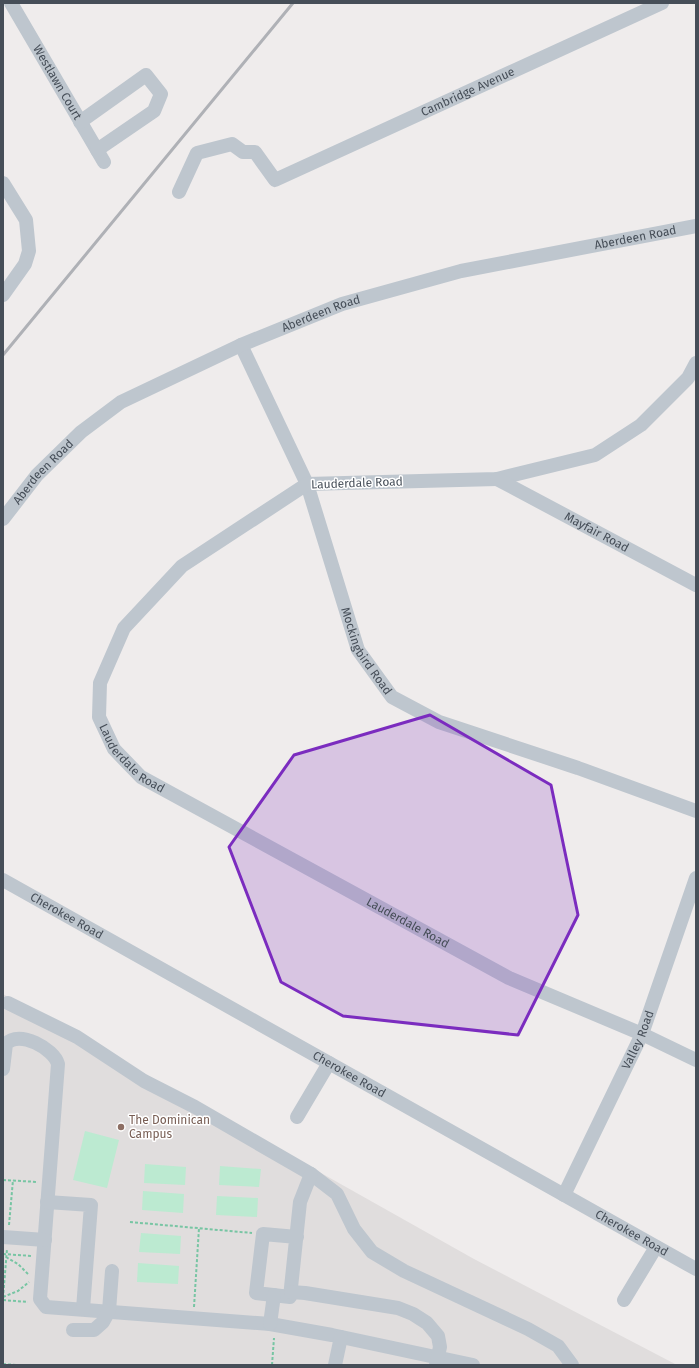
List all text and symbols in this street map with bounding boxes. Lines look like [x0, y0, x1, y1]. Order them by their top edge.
street label: Westlawn Court [30, 42, 85, 123]
street label: Cambridge Avenue [419, 64, 517, 119]
street label: Aberdeen Road [593, 223, 677, 252]
street label: Aberdeen Road [280, 292, 362, 335]
street label: Aberdeen Road [10, 436, 76, 507]
street label: Lauderdale Road [311, 474, 403, 492]
street label: Mayfair Road [562, 509, 631, 555]
street label: Mockingbird Road [338, 605, 395, 697]
street label: Lauderdale Road [96, 722, 167, 796]
street label: Cherokee Road [28, 890, 106, 942]
street label: Lauderdale Road [364, 895, 451, 951]
street label: Valley Road [619, 1008, 657, 1072]
street label: Cherokee Road [310, 1048, 388, 1100]
place label: The Dominican Campus [129, 1113, 210, 1141]
marker: The Dominican Campus [116, 1122, 126, 1132]
street label: Cherokee Road [593, 1207, 671, 1259]

